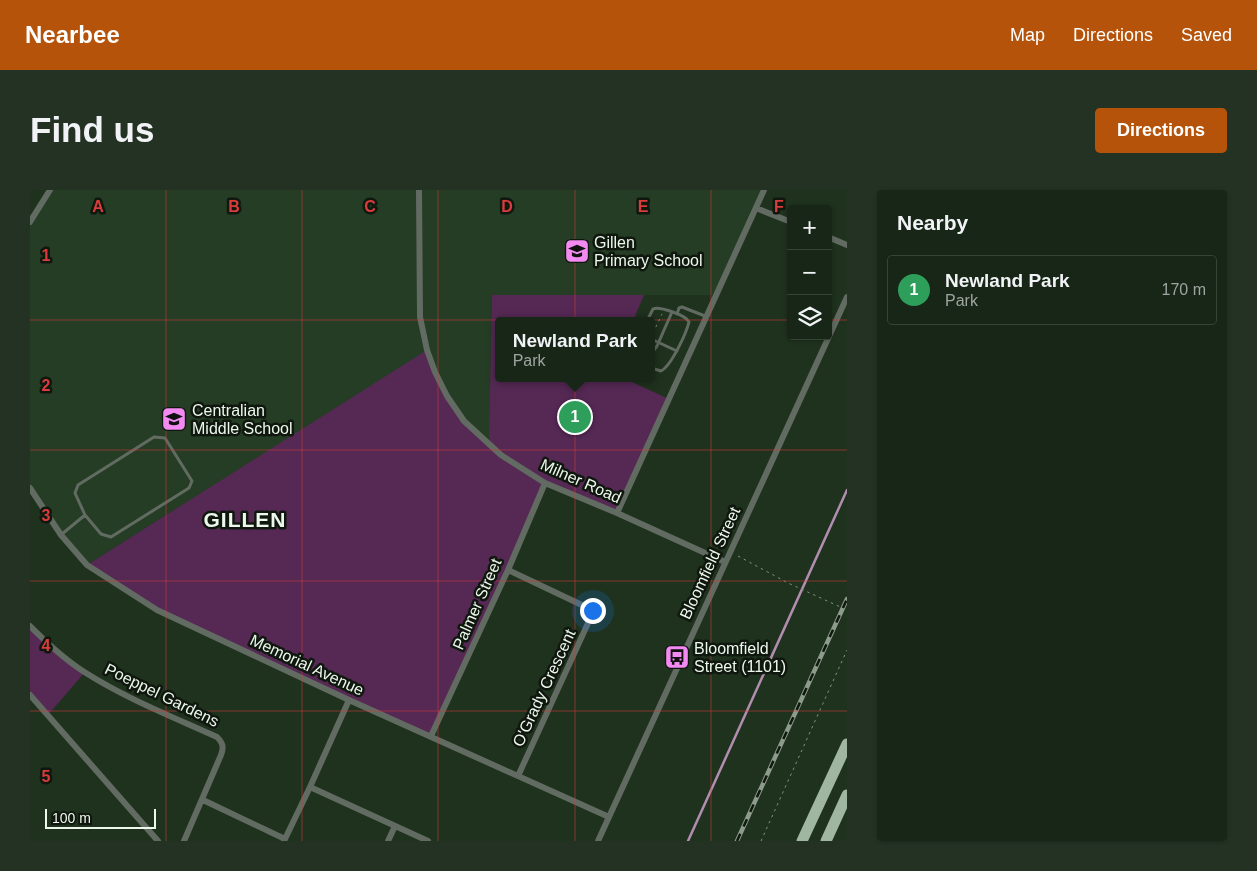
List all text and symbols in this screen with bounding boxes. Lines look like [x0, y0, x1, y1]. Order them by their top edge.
text: Nearbee [25, 21, 120, 48]
text: Map [1010, 25, 1045, 45]
text: Directions [1073, 25, 1153, 45]
text: Saved [1181, 25, 1232, 45]
button: Directions [1095, 108, 1227, 153]
text: Find us [30, 110, 154, 149]
text: A [92, 198, 104, 215]
text: B [228, 198, 240, 215]
text: C [364, 198, 376, 215]
text: D [501, 198, 513, 215]
text: E [638, 198, 649, 215]
text: F [774, 198, 784, 215]
map controls [787, 205, 832, 340]
button: + [787, 205, 832, 250]
text: Nearby [897, 211, 968, 234]
place label: Gillen Primary School [594, 234, 702, 269]
school or university icon: Gillen Primary School [564, 238, 590, 264]
text: 1 [42, 247, 51, 264]
button: − [787, 250, 832, 295]
text: Newland Park [945, 270, 1070, 291]
text: 1 [910, 281, 918, 298]
text: 170 m [1162, 281, 1206, 298]
text: Park [945, 292, 978, 309]
button: layers [787, 295, 832, 340]
popup [495, 317, 655, 382]
text: Newland Park [513, 330, 637, 351]
text: Park [513, 352, 546, 369]
text: 2 [42, 377, 51, 394]
pin: 1 [559, 398, 591, 436]
place label: Centralian Middle School [192, 402, 293, 437]
school or university icon: Centralian Middle School [161, 406, 187, 432]
street label: Milner Road [538, 456, 624, 506]
street label: Bloomfield Street [677, 504, 744, 622]
text: 3 [42, 507, 51, 524]
district label: GILLEN [204, 508, 287, 531]
street label: Palmer Street [449, 555, 505, 652]
your location [580, 598, 606, 624]
street label: O'Grady Crescent [509, 626, 579, 749]
street label: Memorial Avenue [248, 631, 367, 699]
text: 4 [42, 637, 51, 654]
place label: Bloomfield Street (1101) [694, 640, 786, 675]
bus stop icon: Bloomfield Street (1101) [664, 644, 690, 670]
street label: Poeppel Gardens [102, 660, 222, 730]
text: 5 [42, 768, 51, 785]
scale bar [45, 806, 156, 829]
text: 100 m [52, 810, 91, 826]

